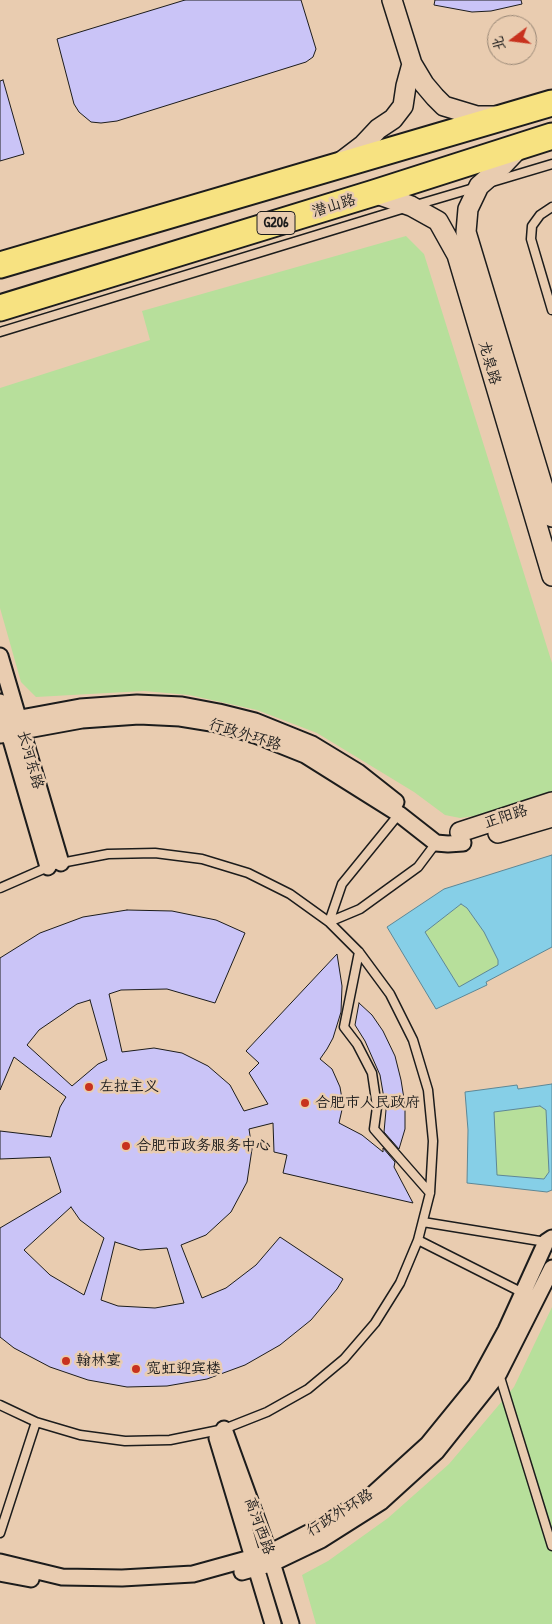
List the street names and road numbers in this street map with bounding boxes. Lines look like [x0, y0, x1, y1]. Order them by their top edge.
street label: 潜山路 [310, 191, 358, 221]
road number: G206 [257, 212, 295, 234]
street label: 龙泉路 [474, 339, 504, 387]
street label: 行政外环路 [207, 715, 283, 755]
street label: 长河东路 [13, 729, 47, 791]
street label: 正阳路 [482, 801, 530, 833]
street label: 行政外环路 [303, 1485, 377, 1541]
street label: 高河西路 [240, 1495, 278, 1557]

